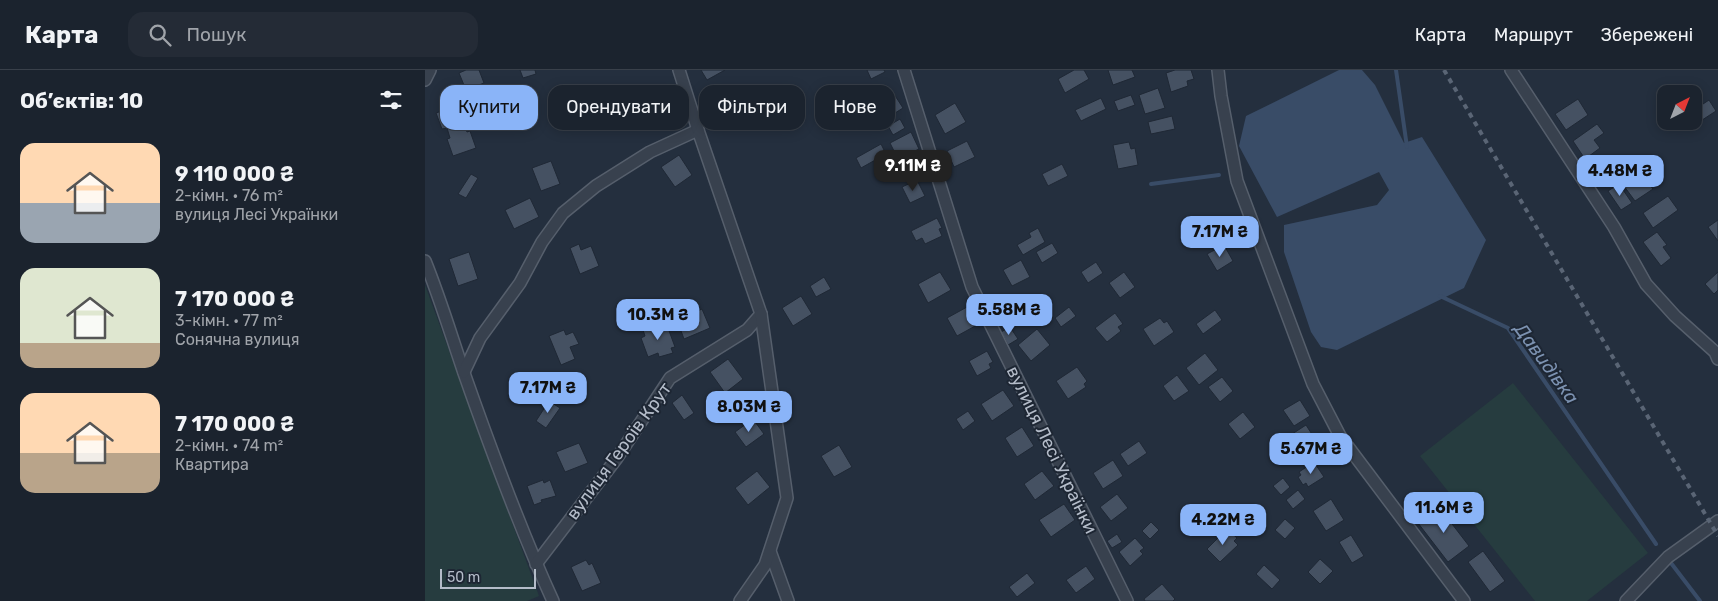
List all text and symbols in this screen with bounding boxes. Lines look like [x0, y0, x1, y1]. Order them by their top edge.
search box [128, 12, 478, 57]
text: Карта [25, 21, 98, 49]
icon: search [146, 21, 174, 49]
text: Пошук [186, 23, 246, 46]
text: Карта [1415, 24, 1466, 46]
text: Маршрут [1494, 24, 1573, 46]
text: Збережені [1601, 24, 1693, 46]
chip: Купити [440, 85, 538, 130]
chip: Орендувати [548, 85, 689, 130]
chip: Фільтри [699, 85, 805, 130]
chip: Нове [815, 85, 895, 130]
north arrow [1657, 85, 1703, 130]
map controls [1657, 85, 1702, 130]
icon: filters [377, 86, 405, 114]
text: Об’єктів: 10 [20, 88, 143, 113]
pin: 9.11M ₴ [867, 150, 959, 192]
pin: 4.48M ₴ [1574, 154, 1666, 197]
text: 9.11M ₴ [885, 156, 941, 175]
text: 9 110 000 ₴ [175, 161, 294, 186]
text: 4.48M ₴ [1588, 161, 1652, 180]
icon: home [60, 163, 120, 223]
text: 2-кімн. · 76 m² [175, 186, 283, 205]
text: вулиця Лесі Українки [175, 205, 338, 224]
pin: 7.17M ₴ [1174, 216, 1266, 258]
text: 7.17M ₴ [1192, 222, 1248, 241]
text: 7 170 000 ₴ [175, 286, 294, 311]
icon: home [60, 288, 120, 348]
pin: 5.58M ₴ [963, 294, 1055, 336]
pin: 10.3M ₴ [612, 298, 704, 341]
text: 5.58M ₴ [977, 300, 1041, 319]
text: 10.3M ₴ [627, 305, 689, 324]
text: 3-кімн. · 77 m² [175, 311, 283, 330]
water label: Давидівка [1508, 317, 1584, 408]
text: Сонячна вулиця [175, 330, 299, 349]
street label: вулиця Лесі Українки [1002, 363, 1102, 537]
pin: 7.17M ₴ [502, 372, 594, 414]
text: 7.17M ₴ [520, 378, 576, 397]
street label: вулиця Героїв Крут [562, 378, 676, 524]
pin: 8.03M ₴ [703, 390, 795, 433]
text: 8.03M ₴ [717, 397, 781, 416]
text: 7 170 000 ₴ [175, 411, 294, 436]
icon: home [60, 413, 120, 473]
pin: 5.67M ₴ [1265, 432, 1357, 475]
text: 2-кімн. · 74 m² [175, 436, 283, 455]
text: 5.67M ₴ [1280, 439, 1342, 458]
text: Квартира [175, 455, 249, 474]
pin: 11.6M ₴ [1398, 492, 1490, 534]
text: 11.6M ₴ [1415, 498, 1473, 517]
pin: 4.22M ₴ [1177, 504, 1269, 546]
text: 4.22M ₴ [1191, 510, 1255, 529]
scale bar [440, 566, 536, 589]
text: 50 m [447, 569, 480, 586]

